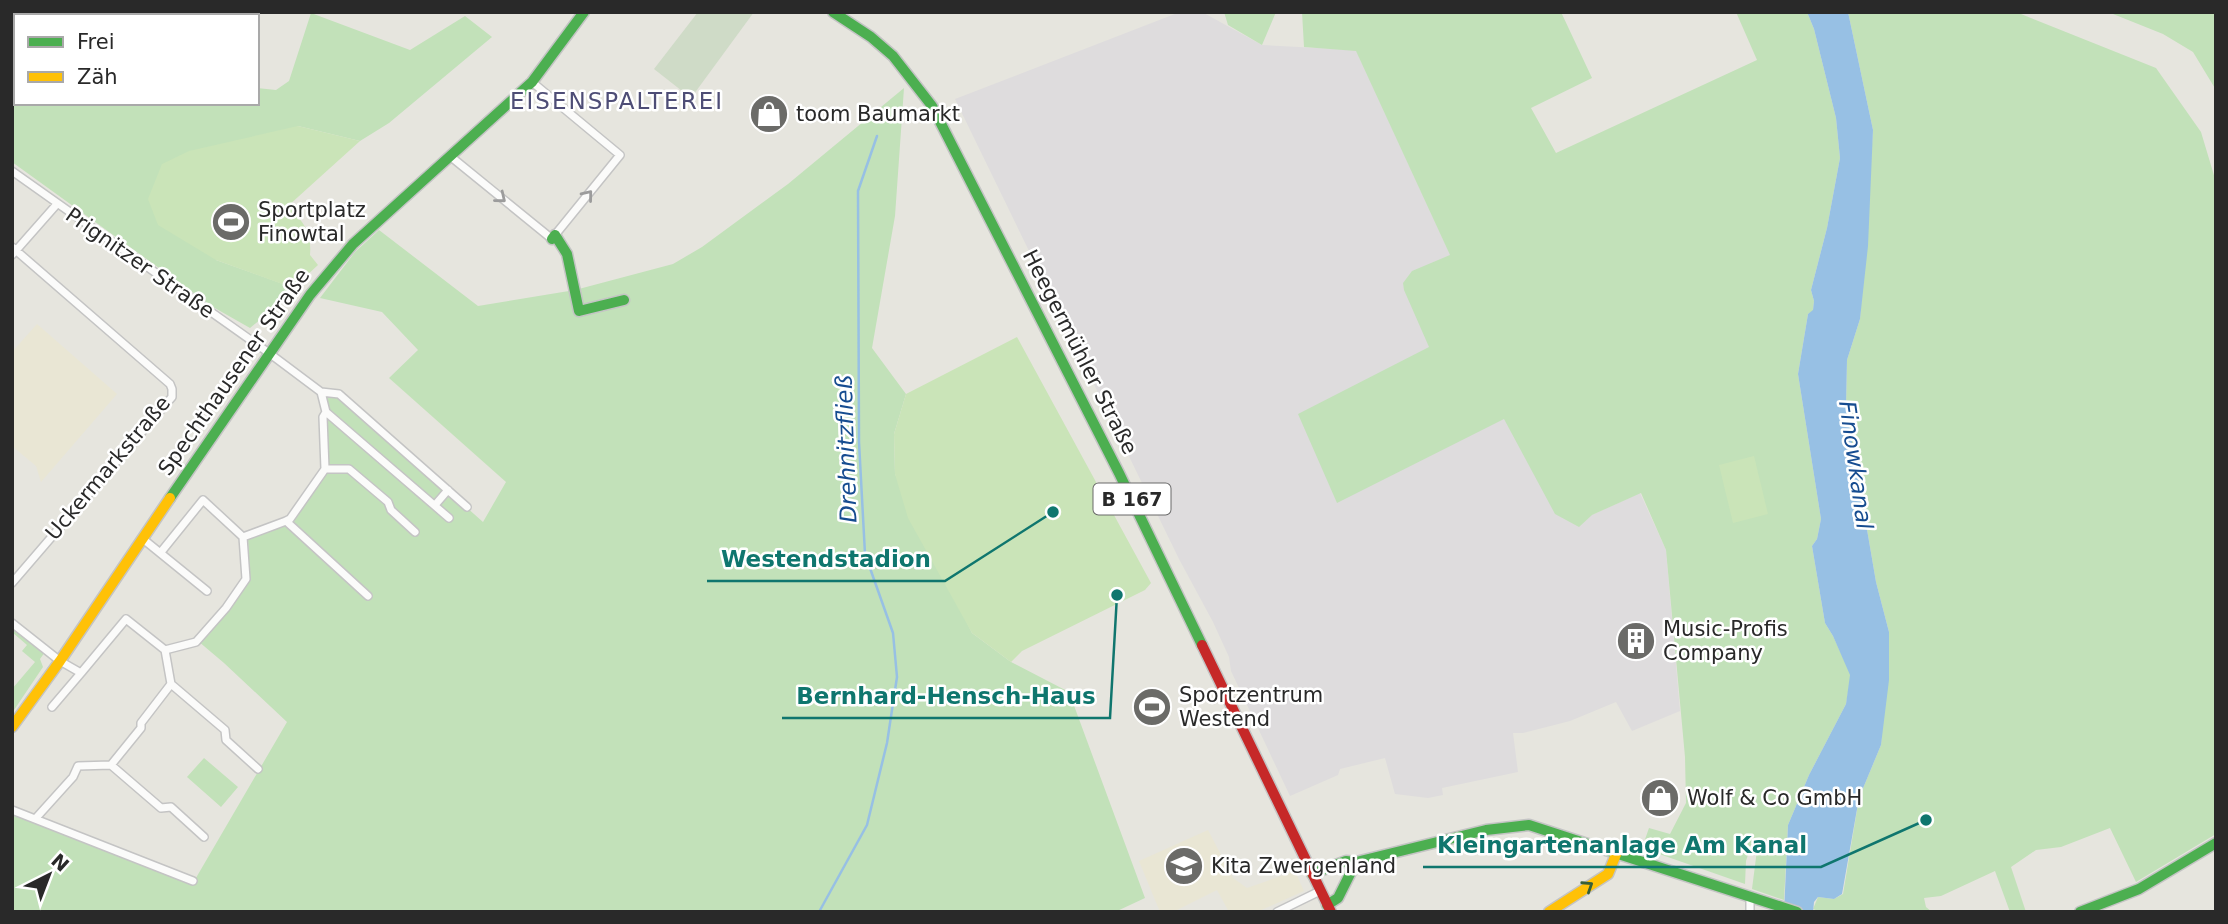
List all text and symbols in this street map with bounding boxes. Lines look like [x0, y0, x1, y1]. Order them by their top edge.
legend [14, 14, 259, 105]
text: Frei [77, 30, 114, 54]
text: Zäh [77, 65, 118, 89]
district label: EISENSPALTEREI [510, 88, 724, 114]
shop icon: toom Baumarkt [748, 93, 790, 135]
place label: toom Baumarkt [796, 102, 960, 126]
one-way arrow [493, 189, 505, 202]
one-way arrow [580, 191, 592, 204]
place label: Sportplatz Finowtal [258, 198, 366, 246]
sports icon: Sportplatz Finowtal [210, 201, 252, 243]
street label: Prignitzer Straße [61, 203, 219, 323]
street label: Heegermühler Straße [1018, 246, 1142, 458]
street label: Spechthausener Straße [153, 264, 315, 480]
water label: Drehnitzfließ [830, 375, 862, 523]
street label: Uckermarkstraße [41, 391, 175, 545]
water label: Finowkanal [1834, 399, 1878, 532]
road number: B 167 [1094, 484, 1170, 514]
callout: Westendstadion [707, 537, 945, 581]
text: Westendstadion [721, 546, 931, 572]
place label: Music-Profis Company [1663, 617, 1788, 665]
building icon: Music-Profis Company [1615, 620, 1657, 662]
callout: Bernhard-Hensch-Haus [782, 674, 1110, 718]
text: Bernhard-Hensch-Haus [796, 683, 1096, 709]
place label: Sportzentrum Westend [1179, 683, 1323, 731]
sports icon: Sportzentrum Westend [1131, 686, 1173, 728]
shop icon: Wolf & Co GmbH [1639, 777, 1681, 819]
place label: Wolf & Co GmbH [1687, 786, 1862, 810]
callout: Kleingartenanlage Am Kanal [1423, 823, 1821, 867]
text: Kleingartenanlage Am Kanal [1437, 832, 1807, 858]
north arrow [14, 840, 84, 910]
school or university icon: Kita Zwergenland [1163, 845, 1205, 887]
text: N [47, 849, 74, 876]
place label: Kita Zwergenland [1211, 854, 1396, 878]
one-way arrow [1581, 881, 1594, 894]

